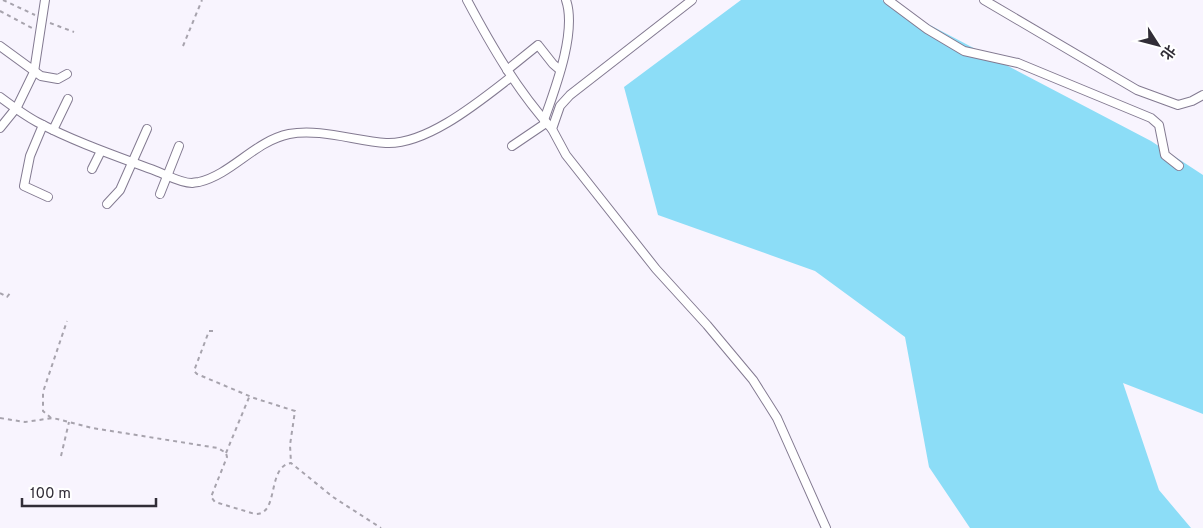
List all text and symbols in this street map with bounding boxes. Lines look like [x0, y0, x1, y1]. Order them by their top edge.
north arrow [1133, 20, 1183, 70]
text: 北 [1156, 41, 1178, 62]
scale bar [22, 476, 156, 508]
text: 100 m [30, 485, 71, 504]

